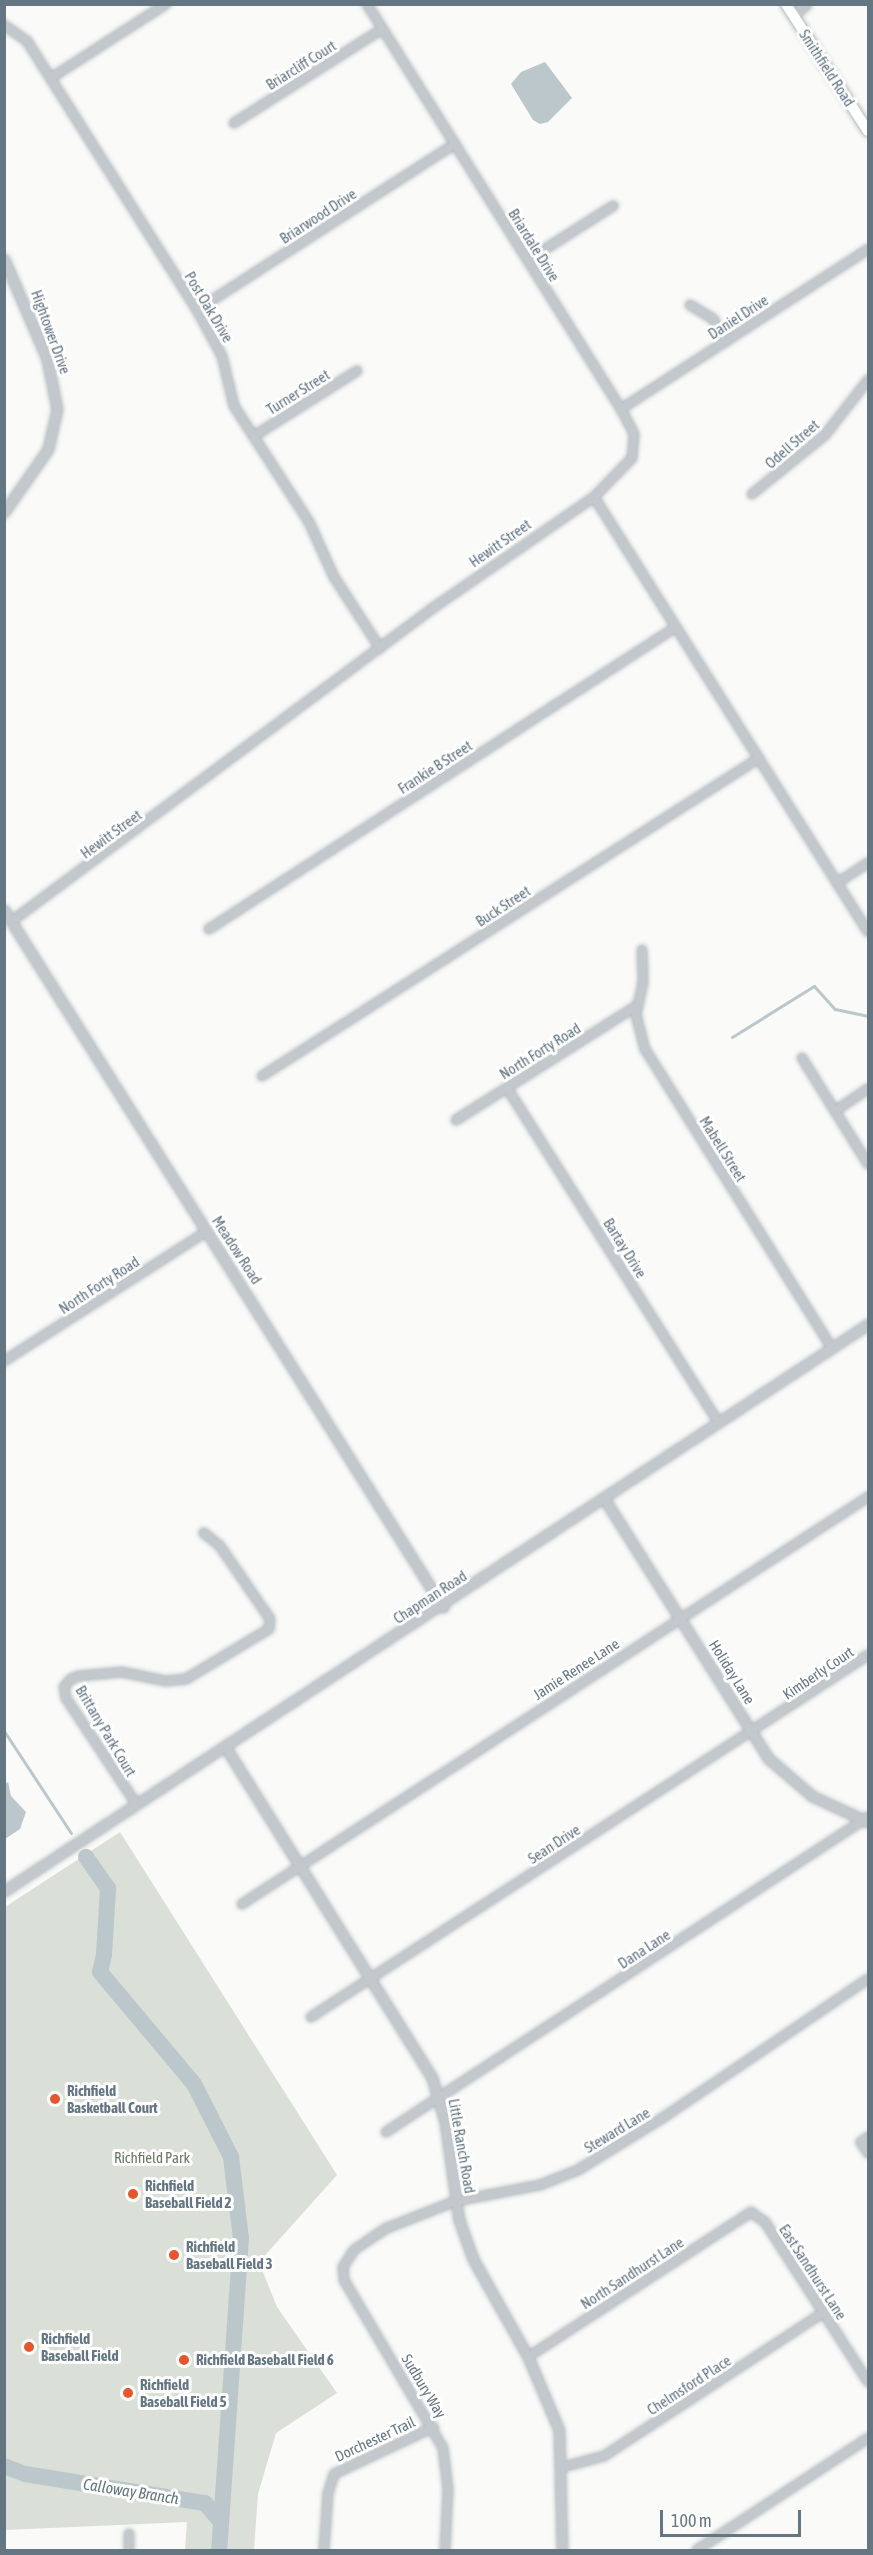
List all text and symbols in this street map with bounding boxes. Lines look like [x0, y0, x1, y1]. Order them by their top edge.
street label: Smithfield Road [795, 26, 859, 110]
street label: Briarcliff Court [263, 36, 339, 94]
street label: Briarwood Drive [276, 185, 360, 247]
street label: Briardale Drive [505, 205, 563, 285]
street label: Post Oak Drive [181, 268, 237, 346]
street label: Hightower Drive [27, 287, 75, 377]
street label: Daniel Drive [705, 291, 771, 343]
street label: Turner Street [263, 366, 333, 418]
street label: Odell Street [761, 416, 823, 472]
street label: Hewitt Street [466, 515, 534, 571]
street label: Frankie B Street [395, 736, 475, 798]
street label: Hewitt Street [77, 806, 145, 862]
street label: Buck Street [472, 882, 534, 930]
street label: North Forty Road [496, 1019, 584, 1083]
street label: Mabell Street [696, 1113, 750, 1185]
street label: Meadow Road [208, 1213, 266, 1287]
street label: Bartay Drive [600, 1215, 650, 1281]
street label: North Forty Road [55, 1252, 143, 1318]
street label: Chapman Road [390, 1567, 470, 1627]
street label: Jamie Renee Lane [530, 1635, 622, 1703]
street label: Holiday Lane [705, 1637, 759, 1707]
street label: Kimberly Court [779, 1643, 857, 1703]
street label: Brittany Park Court [72, 1682, 140, 1780]
street label: Sean Drive [525, 1821, 583, 1867]
street label: Dana Lane [615, 1926, 673, 1972]
place label: Richfield Basketball Court [67, 2081, 158, 2116]
marker: Richfield Basketball Court [48, 2092, 62, 2106]
street label: Little Ranch Road [445, 2097, 479, 2195]
street label: Steward Lane [581, 2103, 653, 2157]
park label: Richfield Park [114, 2149, 190, 2167]
place label: Richfield Baseball Field 2 [145, 2176, 232, 2211]
marker: Richfield Baseball Field 2 [126, 2187, 140, 2201]
street label: East Sandhurst Lane [775, 2221, 851, 2323]
street label: North Sandhurst Lane [577, 2233, 687, 2313]
place label: Richfield Baseball Field 3 [186, 2237, 273, 2272]
marker: Richfield Baseball Field 3 [167, 2248, 181, 2262]
place label: Richfield Baseball Field [41, 2329, 119, 2364]
marker: Richfield Baseball Field [22, 2340, 36, 2354]
place label: Richfield Baseball Field 6 [196, 2351, 334, 2369]
street label: Sudbury Way [398, 2351, 450, 2421]
street label: Chelmsford Place [644, 2351, 734, 2419]
marker: Richfield Baseball Field 6 [177, 2353, 191, 2367]
place label: Richfield Baseball Field 5 [140, 2375, 227, 2410]
marker: Richfield Baseball Field 5 [121, 2386, 135, 2400]
street label: Dorchester Trail [332, 2413, 418, 2465]
water label: Calloway Branch [82, 2474, 180, 2508]
scale bar [663, 2498, 804, 2536]
text: 100 m [671, 2510, 712, 2531]

